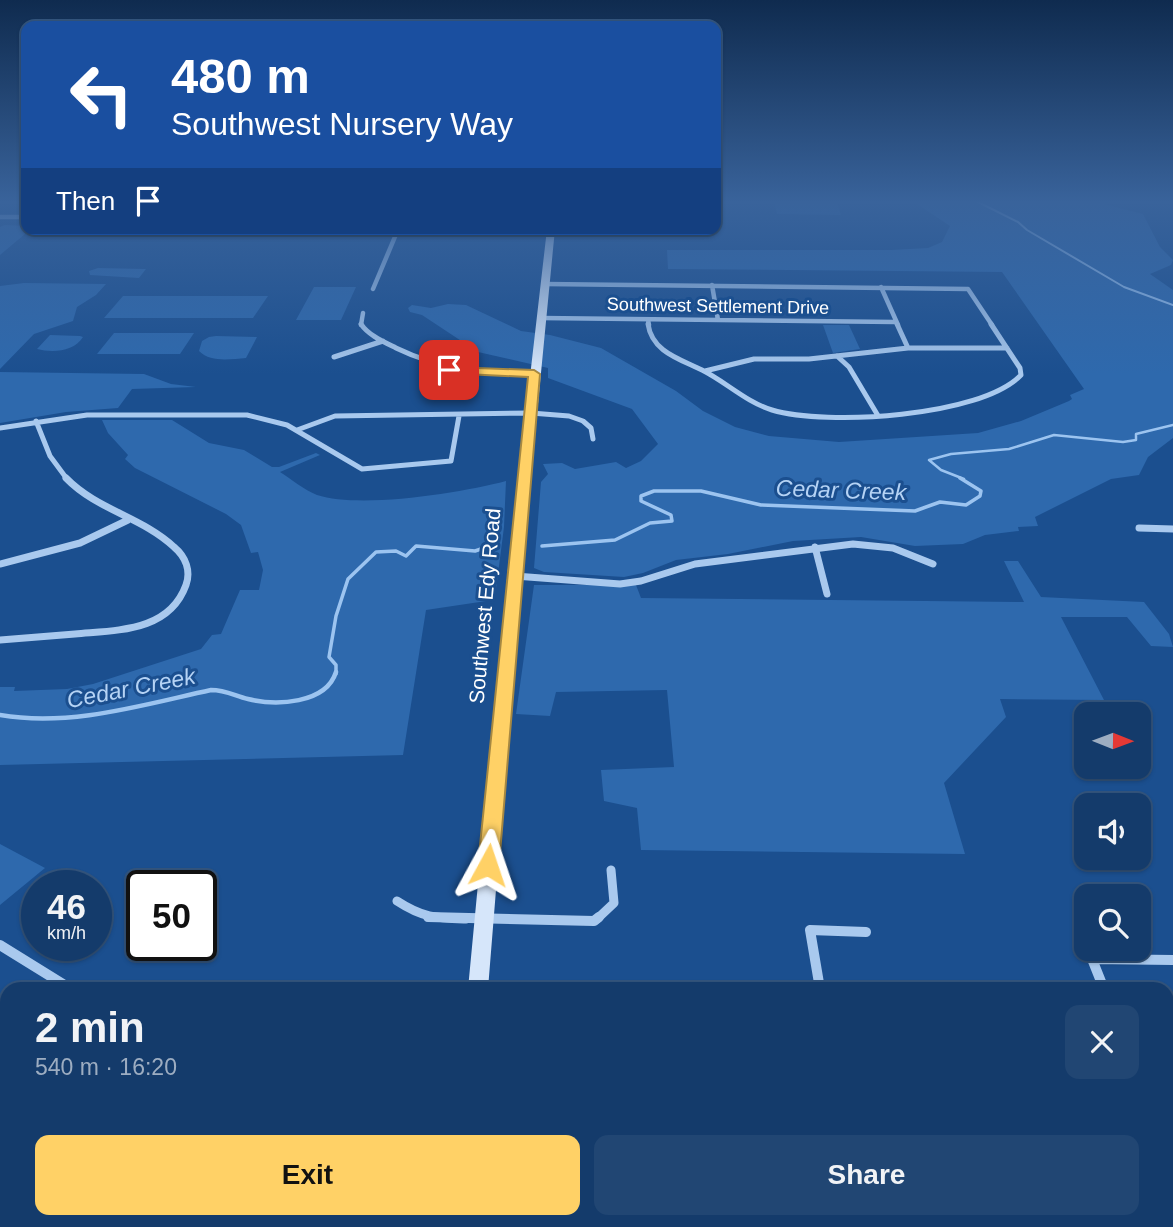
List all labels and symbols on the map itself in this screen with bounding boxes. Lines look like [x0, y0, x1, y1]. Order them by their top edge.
street label: Southwest Settlement Drive [607, 294, 829, 318]
pin [419, 340, 479, 400]
water label: Cedar Creek [775, 475, 908, 505]
street label: Southwest Edy Road [464, 507, 505, 705]
water label: Cedar Creek [65, 663, 199, 713]
north arrow [1074, 702, 1152, 779]
position arrow [451, 828, 525, 902]
speed limit sign: 50 [126, 870, 217, 961]

